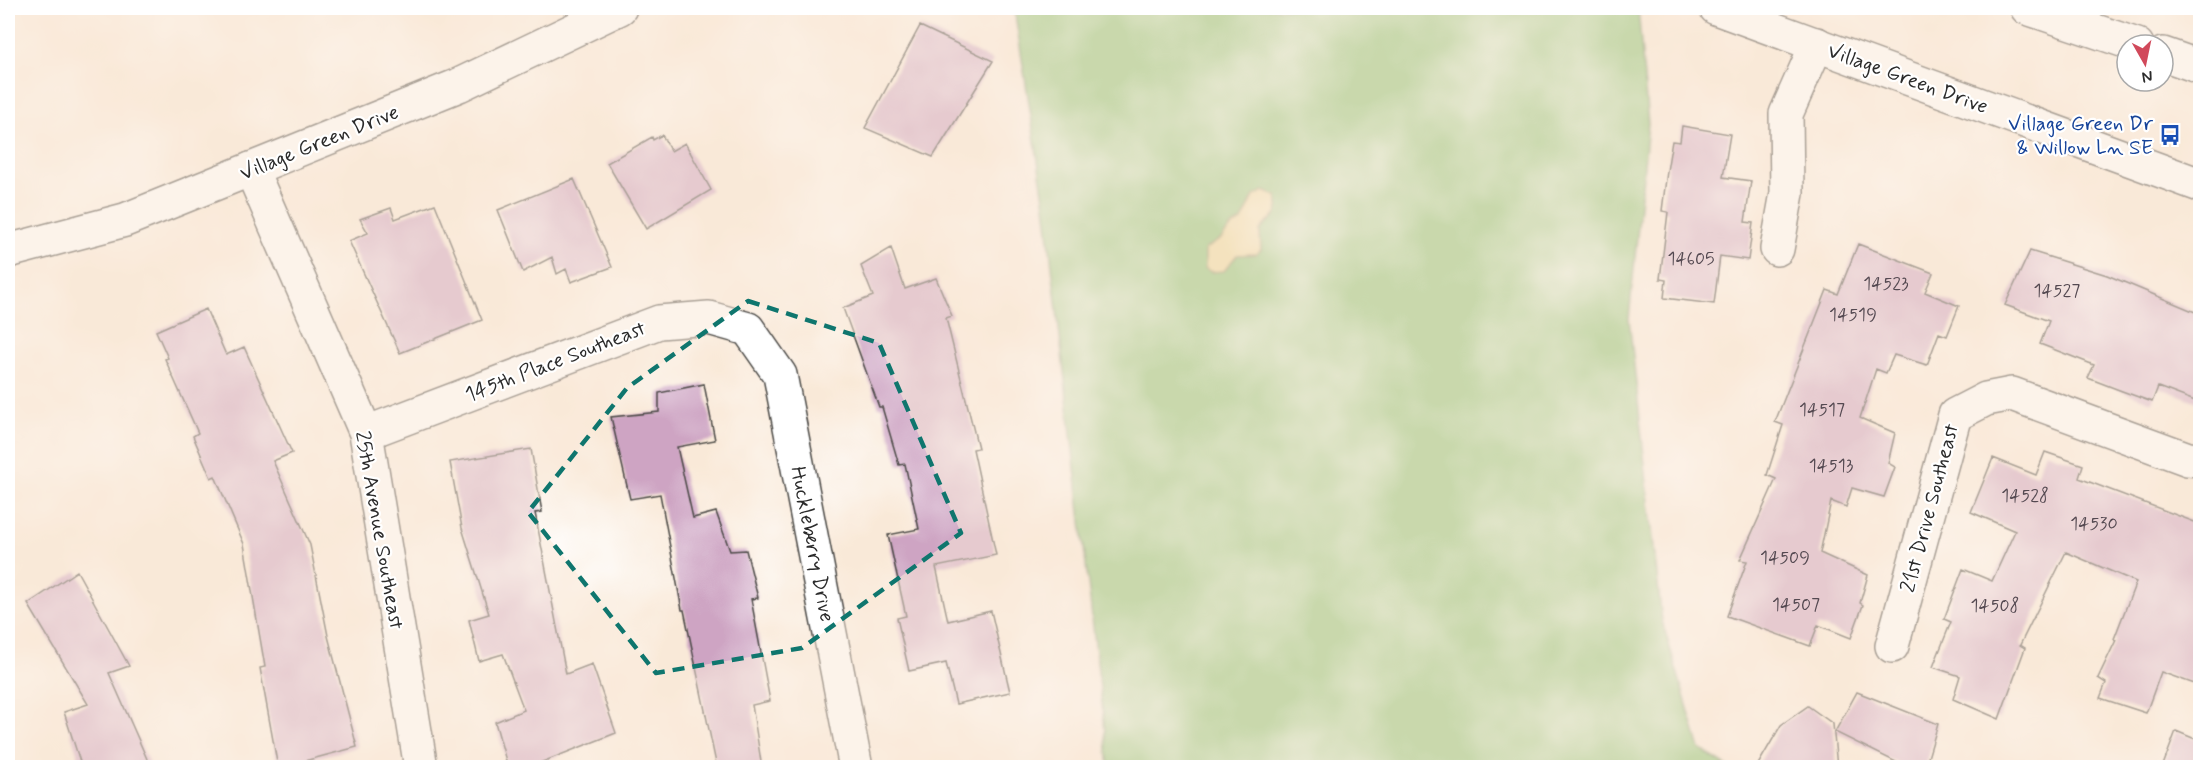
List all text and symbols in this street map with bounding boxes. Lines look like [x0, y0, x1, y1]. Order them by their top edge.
north arrow [2115, 33, 2175, 93]
street label: Village Green Drive [1823, 37, 1992, 121]
text: N [2140, 65, 2154, 88]
street label: Village Green Drive [236, 98, 403, 188]
place label: Village Green Dr & Willow Ln SE [2008, 110, 2153, 162]
bus stop icon: Village Green Dr & Willow Ln SE [2158, 123, 2182, 147]
house number: 14605 [1667, 247, 1715, 271]
house number: 14523 [1863, 272, 1909, 296]
house number: 14527 [2034, 279, 2080, 303]
house number: 14519 [1829, 303, 1877, 327]
street label: 145th Place Southeast [461, 314, 650, 409]
house number: 14517 [1799, 398, 1845, 422]
street label: 21st Drive Southeast [1894, 420, 1966, 596]
street label: 25th Avenue Southeast [348, 429, 410, 632]
house number: 14513 [1809, 454, 1854, 478]
street label: Huckleberry Drive [783, 464, 841, 624]
house number: 14528 [2001, 484, 2049, 508]
house number: 14530 [2070, 512, 2118, 536]
house number: 14509 [1760, 546, 1810, 570]
house number: 14507 [1772, 593, 1820, 617]
house number: 14508 [1971, 594, 2019, 618]

